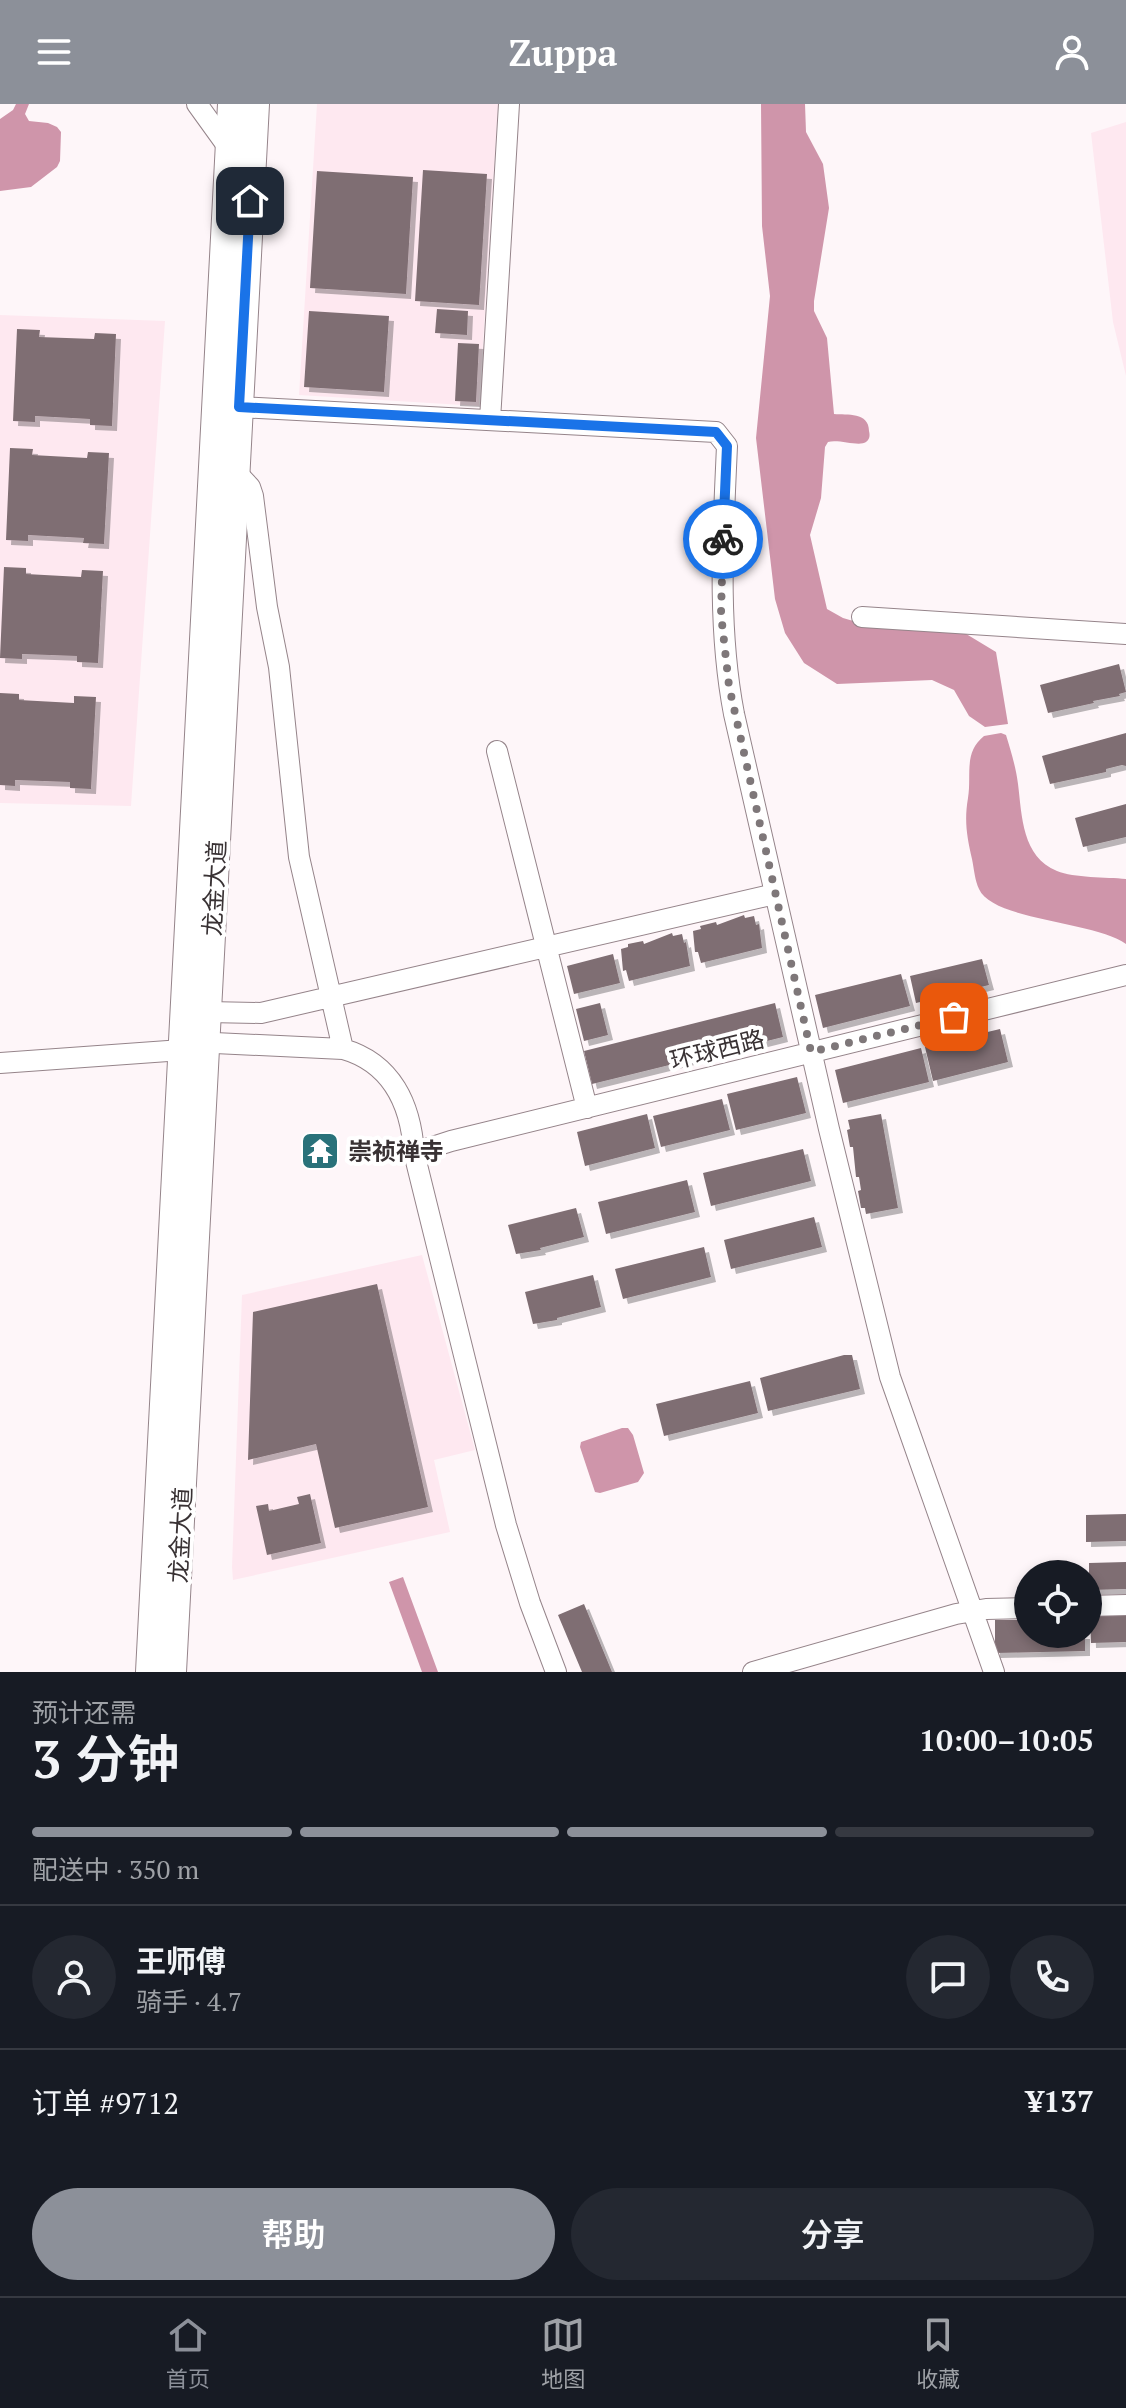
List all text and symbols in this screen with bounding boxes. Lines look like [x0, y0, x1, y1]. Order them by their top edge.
text: Zuppa [508, 29, 618, 76]
icon: menu [32, 30, 76, 74]
icon: person [1050, 30, 1094, 74]
pin [216, 167, 284, 235]
icon: home [228, 179, 272, 223]
courier [683, 499, 763, 579]
icon: bike [701, 517, 745, 561]
street label: 龙金大道 [196, 839, 232, 937]
pin [920, 983, 988, 1051]
icon: bag [932, 995, 976, 1039]
street label: 环球西路 [667, 1022, 767, 1076]
temple icon: 崇祯禅寺 [299, 1130, 341, 1172]
place label: 崇祯禅寺 [348, 1135, 444, 1167]
street label: 龙金大道 [162, 1486, 198, 1584]
map controls [1014, 1560, 1102, 1648]
button: locate [1014, 1560, 1102, 1648]
text: 预计还需 [32, 1695, 136, 1729]
text: 10:00–10:05 [919, 1720, 1094, 1760]
text: 3 分钟 [32, 1724, 179, 1793]
text: 配送中 · 350 m [32, 1852, 199, 1886]
button: person [32, 1935, 116, 2019]
button: chat [906, 1935, 990, 2019]
button: phone [1010, 1935, 1094, 2019]
text: 王师傅 [136, 1941, 226, 1981]
text: 骑手 · 4.7 [136, 1984, 242, 2018]
text: ¥137 [1026, 2081, 1094, 2121]
text: 订单 #9712 [32, 2083, 179, 2123]
button: 帮助 [32, 2188, 555, 2280]
button: 分享 [571, 2188, 1094, 2280]
tab: 首页 [166, 2313, 210, 2393]
tab: 地图 [541, 2313, 585, 2393]
tab: 收藏 [916, 2313, 960, 2393]

